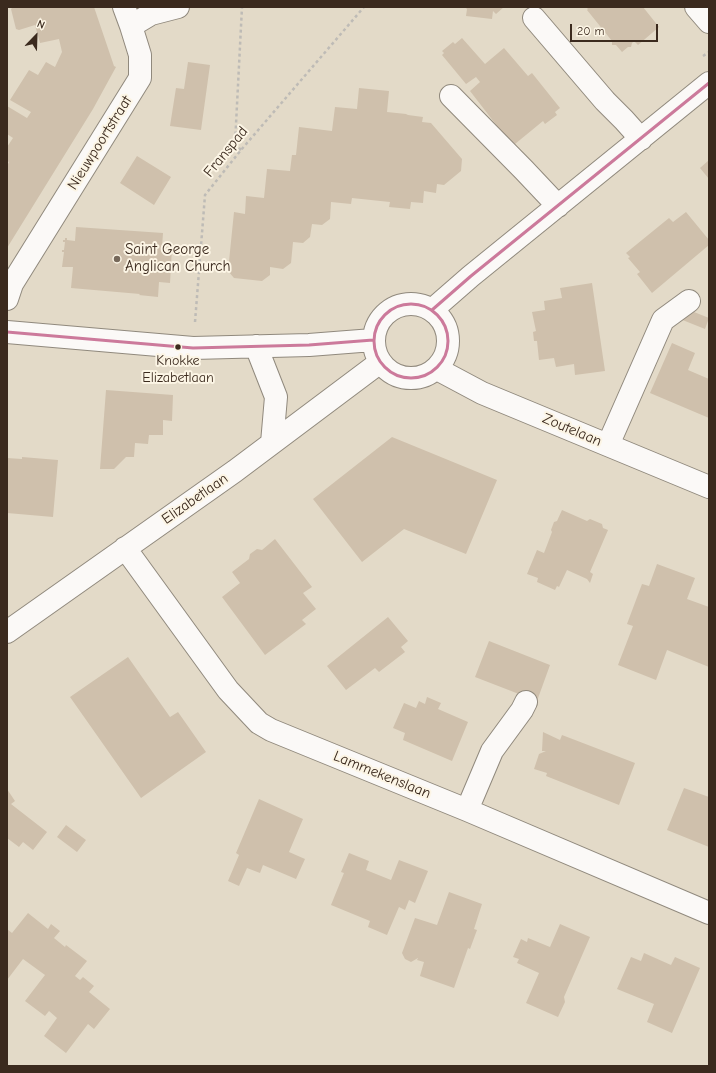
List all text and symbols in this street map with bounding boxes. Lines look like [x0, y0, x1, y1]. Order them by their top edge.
north arrow [16, 16, 56, 56]
scale bar [572, 16, 660, 42]
text: N [35, 17, 47, 32]
text: 20 m [577, 24, 605, 38]
street label: Nieuwpoortstraat [64, 93, 136, 193]
street label: Franspad [200, 123, 252, 181]
place label: Saint George Anglican Church [125, 241, 231, 276]
marker: Saint George Anglican Church [112, 254, 122, 264]
marker: Knokke Elizabetlaan [173, 342, 183, 352]
place label: Knokke Elizabetlaan [142, 353, 214, 386]
street label: Zoutelaan [540, 409, 604, 451]
street label: Elizabetlaan [158, 470, 232, 528]
street label: Lammekenslaan [331, 747, 433, 803]

